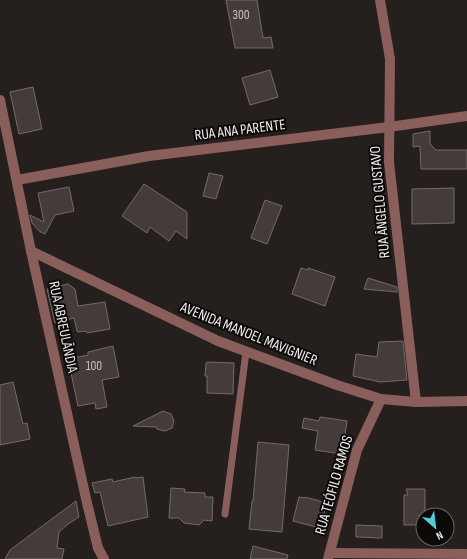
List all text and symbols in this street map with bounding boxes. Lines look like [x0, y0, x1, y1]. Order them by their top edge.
house number: 300 [232, 7, 250, 23]
street label: RUA ANA PARENTE [194, 115, 286, 145]
street label: RUA ÂNGELO GUSTAVO [366, 145, 394, 259]
street label: RUA ABREULÂNDIA [44, 279, 82, 375]
street label: AVENIDA MANOEL MAVIGNIER [177, 297, 320, 370]
house number: 100 [86, 358, 102, 374]
street label: RUA TEÓFILO RAMOS [311, 433, 357, 537]
north arrow [415, 507, 455, 547]
text: N [434, 528, 445, 543]

